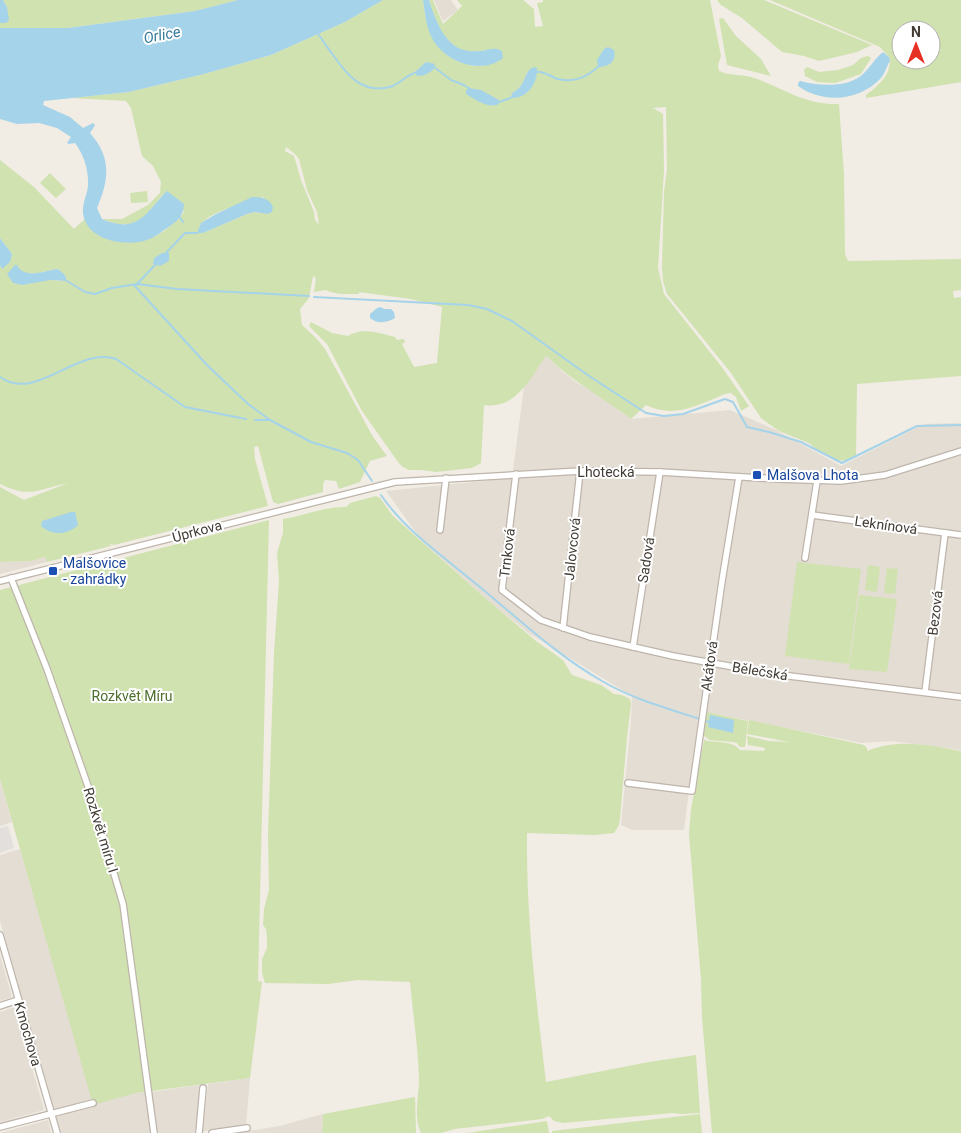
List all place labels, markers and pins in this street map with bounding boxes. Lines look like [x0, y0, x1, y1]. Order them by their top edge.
place label: Malšova Lhota [767, 467, 859, 483]
marker: Malšova Lhota [751, 469, 763, 481]
place label: Malšovice - zahrádky [63, 555, 127, 587]
marker: Malšovice - zahrádky [47, 565, 59, 577]

